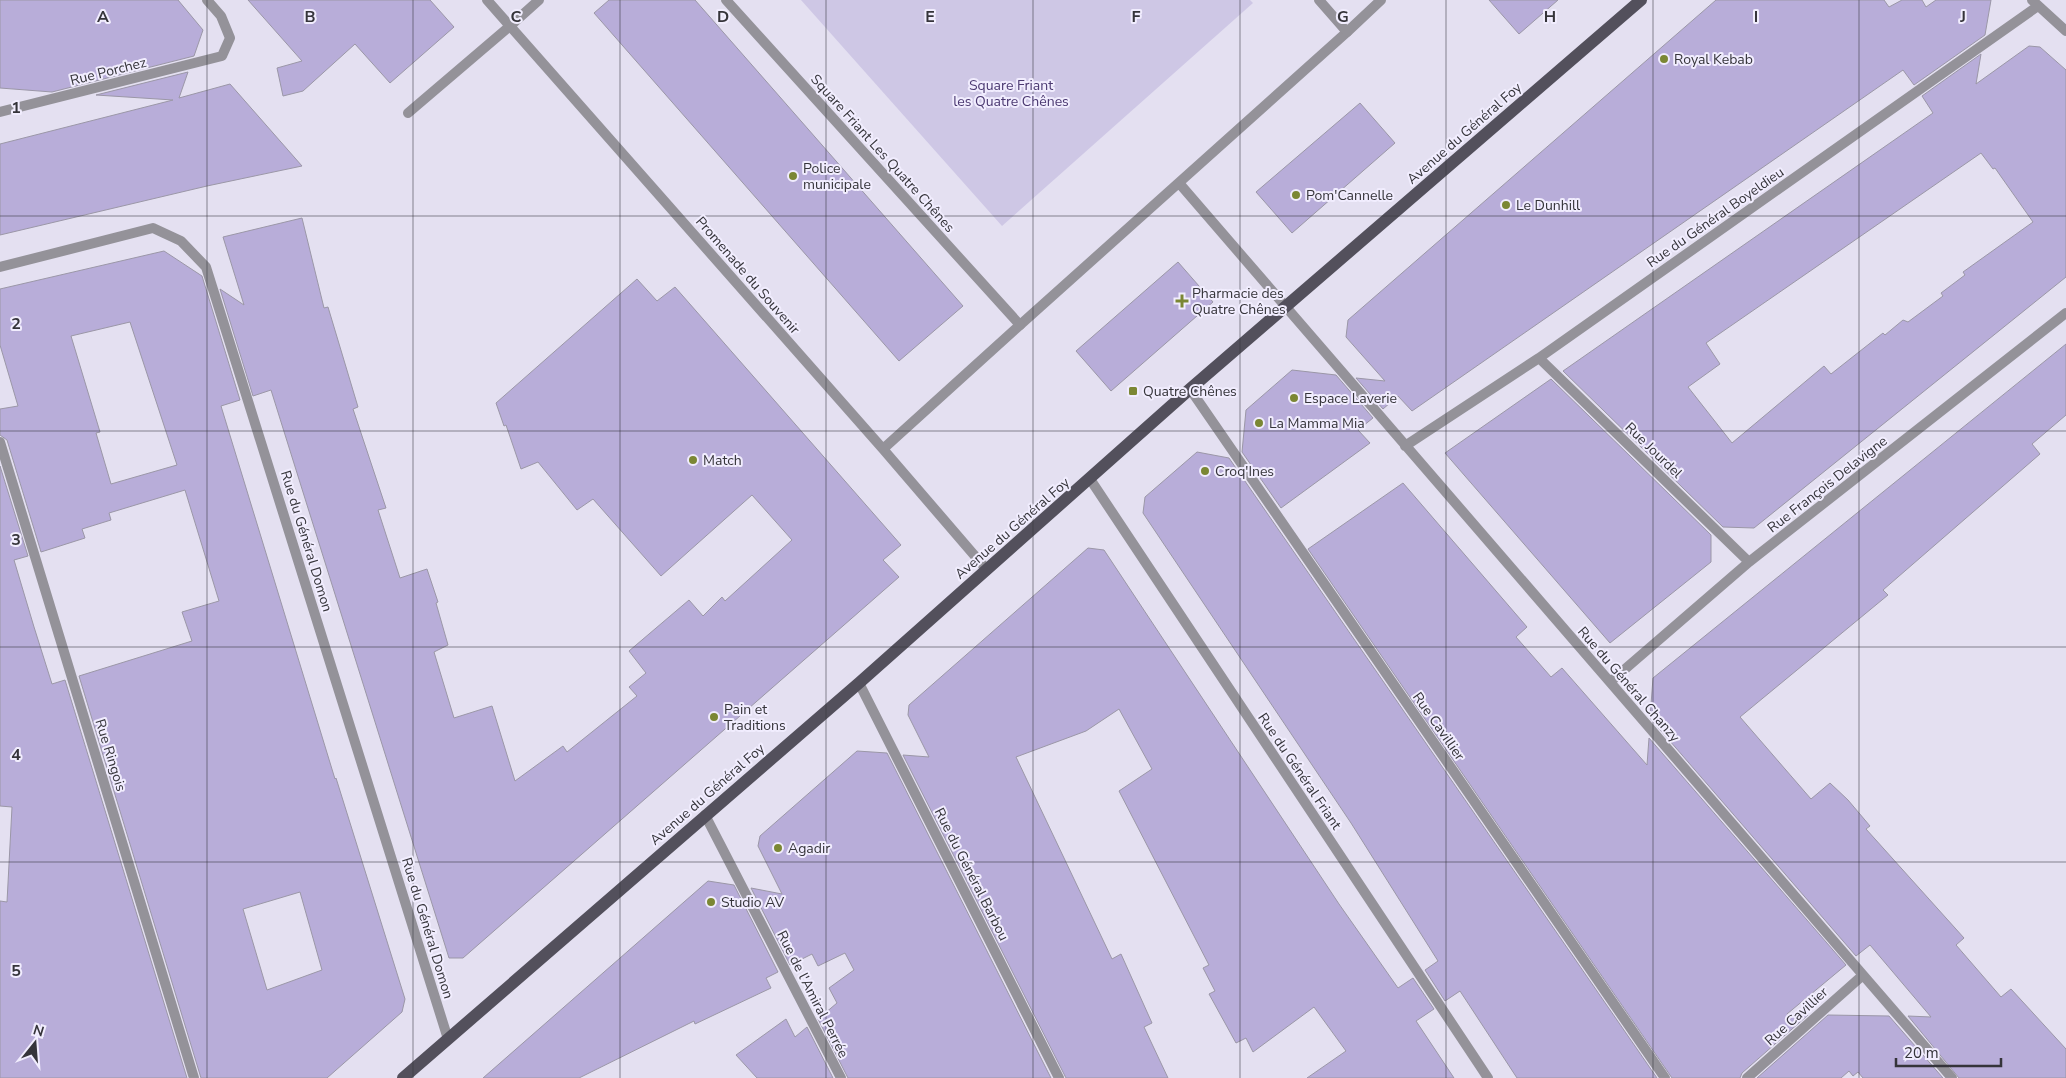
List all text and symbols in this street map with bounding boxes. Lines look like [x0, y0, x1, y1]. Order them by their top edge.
text: A [97, 6, 109, 28]
text: B [304, 6, 316, 28]
text: C [511, 6, 522, 28]
text: D [717, 6, 729, 28]
text: E [925, 6, 935, 28]
text: F [1132, 6, 1141, 28]
text: G [1337, 6, 1349, 28]
text: H [1544, 6, 1556, 28]
text: I [1754, 6, 1758, 28]
text: J [1959, 6, 1966, 28]
place label: Royal Kebab [1674, 50, 1753, 69]
street label: Rue Porchez [68, 53, 149, 90]
marker: Royal Kebab [1658, 53, 1670, 65]
street label: Square Friant Les Quatre Chênes [806, 70, 959, 237]
park label: Square Friant les Quatre Chênes [953, 76, 1069, 111]
street label: Avenue du Général Foy [1403, 78, 1526, 189]
text: 1 [11, 97, 21, 119]
place label: Police municipale [803, 159, 871, 194]
street label: Rue du Général Boyeldieu [1643, 163, 1788, 272]
marker: Police municipale [787, 170, 799, 182]
place label: Pom'Cannelle [1306, 186, 1393, 205]
marker: Pom'Cannelle [1290, 189, 1302, 201]
place label: Le Dunhill [1516, 196, 1581, 215]
marker: Le Dunhill [1500, 199, 1512, 211]
street label: Promenade du Souvenir [691, 212, 804, 338]
place label: Pharmacie des Quatre Chênes [1192, 284, 1286, 319]
marker: Pharmacie des Quatre Chênes [1176, 295, 1188, 307]
text: 2 [11, 313, 21, 335]
place label: Quatre Chênes [1143, 382, 1237, 401]
marker: Quatre Chênes [1127, 385, 1139, 397]
place label: Espace Laverie [1304, 389, 1397, 408]
marker: Espace Laverie [1288, 392, 1300, 404]
place label: La Mamma Mia [1269, 414, 1365, 433]
marker: La Mamma Mia [1253, 417, 1265, 429]
street label: Rue Jourdel [1621, 418, 1687, 483]
street label: Rue François Delavigne [1763, 432, 1891, 537]
place label: Match [703, 451, 742, 470]
marker: Match [687, 454, 699, 466]
place label: Croq'Ines [1215, 462, 1274, 481]
marker: Croq'Ines [1199, 465, 1211, 477]
street label: Rue du Général Domon [276, 468, 337, 614]
street label: Avenue du Général Foy [951, 473, 1074, 584]
text: 3 [11, 529, 21, 551]
street label: Rue du Général Chanzy [1573, 622, 1685, 747]
street label: Rue Cavillier [1408, 688, 1469, 764]
place label: Pain et Traditions [724, 700, 786, 735]
street label: Rue du Général Friant [1253, 709, 1346, 833]
marker: Pain et Traditions [708, 711, 720, 723]
street label: Rue Ringois [91, 717, 131, 794]
street label: Avenue du Général Foy [646, 739, 769, 850]
text: 4 [11, 744, 21, 766]
street label: Rue du Général Barbou [930, 805, 1013, 944]
place label: Agadir [788, 839, 830, 858]
marker: Agadir [772, 842, 784, 854]
street label: Rue du Général Domon [397, 855, 458, 1001]
place label: Studio AV [721, 893, 785, 912]
marker: Studio AV [705, 896, 717, 908]
street label: Rue de l'Amiral Perrée [772, 927, 853, 1061]
text: 5 [11, 960, 21, 982]
street label: Rue Cavillier [1761, 983, 1832, 1050]
north arrow [10, 1018, 60, 1068]
text: N [31, 1020, 46, 1042]
scale bar [1896, 1036, 2001, 1068]
text: 20 m [1904, 1043, 1939, 1063]

